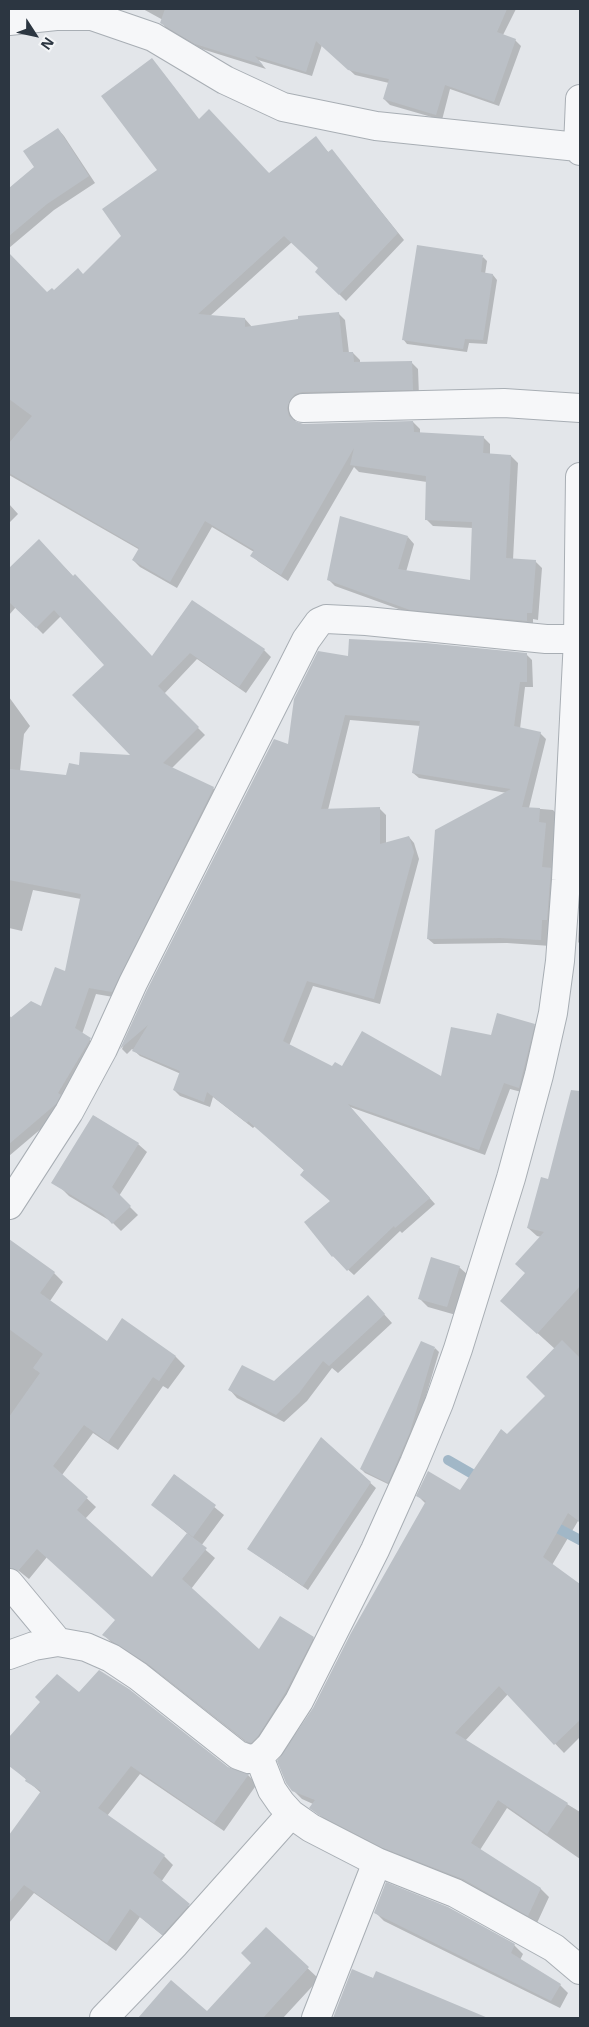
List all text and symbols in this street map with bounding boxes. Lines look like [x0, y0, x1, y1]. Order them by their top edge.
north arrow [10, 10, 60, 60]
text: N [37, 34, 59, 54]

